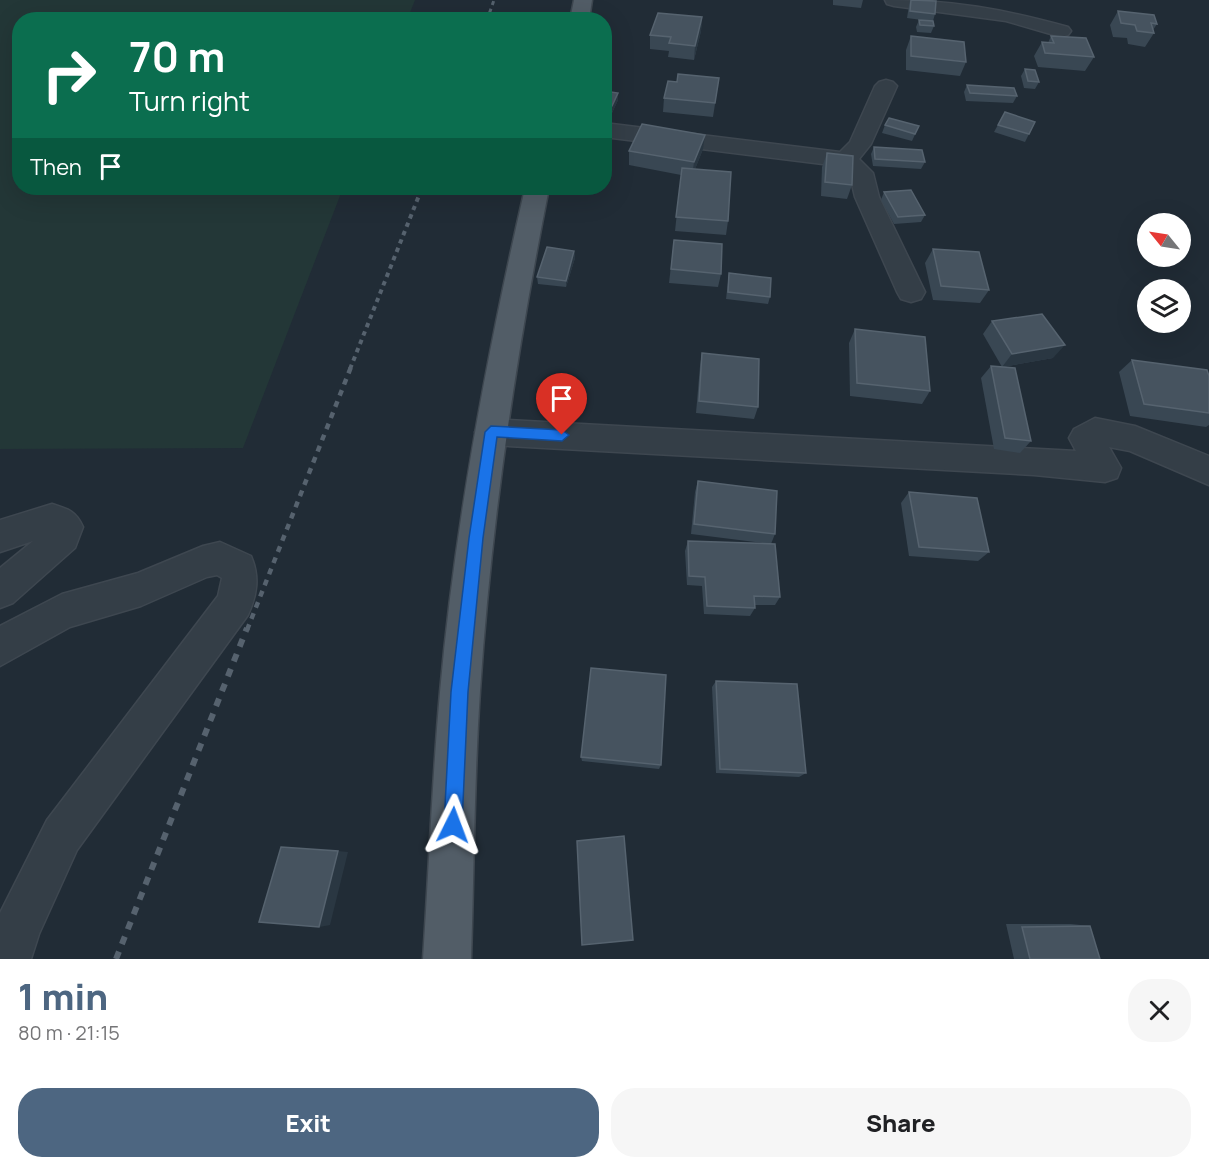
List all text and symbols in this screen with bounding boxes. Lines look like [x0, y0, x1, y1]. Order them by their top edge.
text: 70 m [129, 27, 225, 85]
icon: right [30, 36, 108, 114]
text: Turn right [129, 82, 250, 119]
icon: arrive [94, 150, 127, 183]
text: Then [30, 152, 82, 182]
north arrow [1137, 213, 1191, 267]
map controls [1137, 213, 1191, 333]
button: layers [1137, 279, 1191, 333]
pin [536, 373, 587, 435]
icon: arrive [545, 382, 578, 415]
position arrow [421, 793, 485, 857]
text: 1 min [18, 972, 108, 1021]
button: close [1128, 979, 1191, 1042]
text: 80 m · 21:15 [18, 1019, 120, 1046]
button: Exit [18, 1088, 599, 1157]
button: Share [611, 1088, 1191, 1157]

